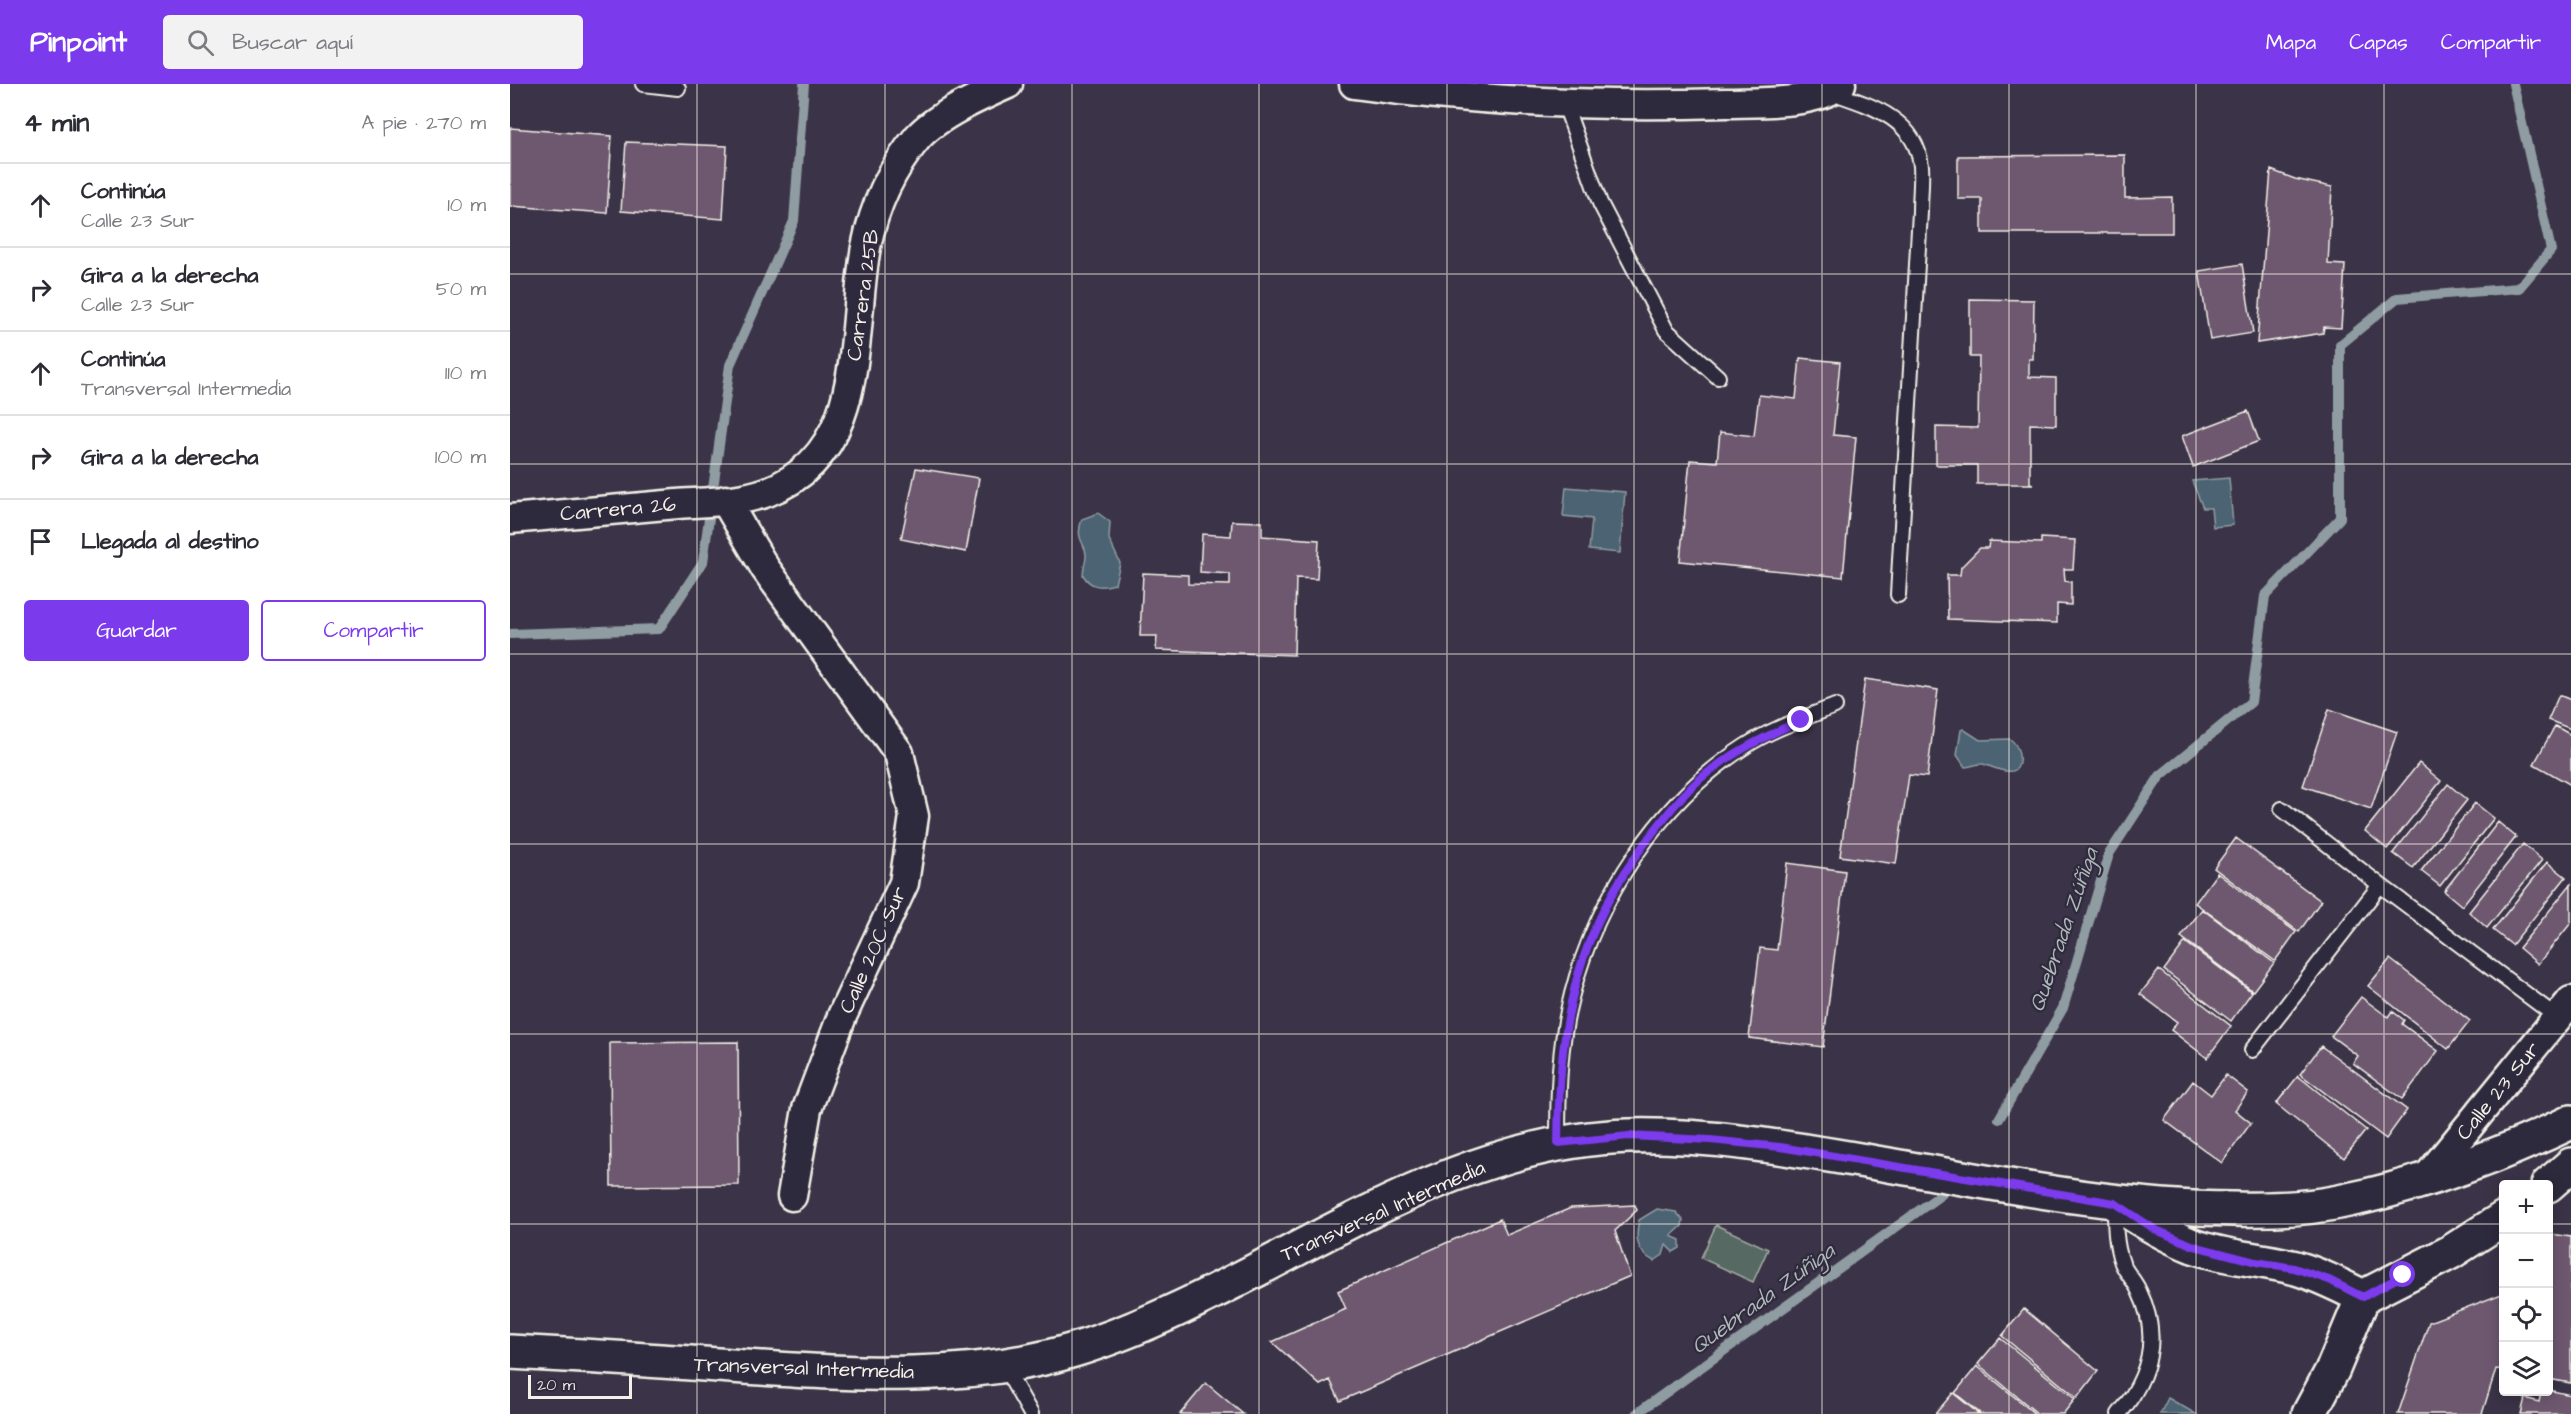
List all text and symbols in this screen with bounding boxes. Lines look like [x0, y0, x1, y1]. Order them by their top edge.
search box [163, 15, 583, 69]
text: Pinpoint [30, 23, 127, 62]
icon: search [184, 26, 217, 59]
text: Buscar aquí [232, 27, 353, 58]
text: Mapa [2266, 28, 2316, 57]
text: Capas [2349, 28, 2408, 57]
text: Compartir [2441, 28, 2541, 57]
text: 4 min [24, 105, 89, 141]
text: A pie · 270 m [361, 109, 486, 137]
text: Continúa [81, 176, 166, 207]
icon: ahead [24, 189, 57, 222]
text: 10 m [447, 191, 486, 219]
text: Calle 23 Sur [81, 207, 194, 235]
street label: Carrera 25B [839, 227, 887, 363]
text: Gira a la derecha [81, 260, 258, 291]
icon: right [24, 273, 57, 306]
text: 50 m [436, 275, 486, 303]
text: Calle 23 Sur [81, 291, 194, 319]
text: Continúa [81, 344, 166, 375]
icon: ahead [24, 357, 57, 390]
text: 110 m [445, 359, 486, 387]
text: Transversal Intermedia [81, 375, 291, 403]
icon: right [24, 441, 57, 474]
text: Gira a la derecha [81, 442, 258, 473]
text: 100 m [435, 443, 486, 471]
street label: Carrera 26 [559, 490, 677, 528]
icon: arrive [24, 525, 57, 558]
text: Llegada al destino [81, 526, 259, 557]
button: Guardar [24, 600, 249, 661]
button: Compartir [261, 600, 486, 661]
route end [1787, 706, 1813, 732]
water label: Quebrada Zúñiga [2022, 842, 2108, 1016]
street label: Calle 20C Sur [832, 882, 914, 1018]
street label: Calle 23 Sur [2449, 1035, 2547, 1146]
street label: Transversal Intermedia [1276, 1153, 1490, 1269]
map controls [2499, 1180, 2553, 1396]
button: + [2499, 1180, 2553, 1234]
button: − [2499, 1234, 2553, 1288]
water label: Quebrada Zúñiga [1685, 1235, 1843, 1363]
route start [2389, 1261, 2415, 1287]
button: locate [2499, 1288, 2553, 1342]
button: layers [2499, 1342, 2553, 1396]
street label: Transversal Intermedia [693, 1350, 915, 1386]
scale bar [528, 1372, 632, 1400]
text: 20 m [537, 1374, 575, 1396]

